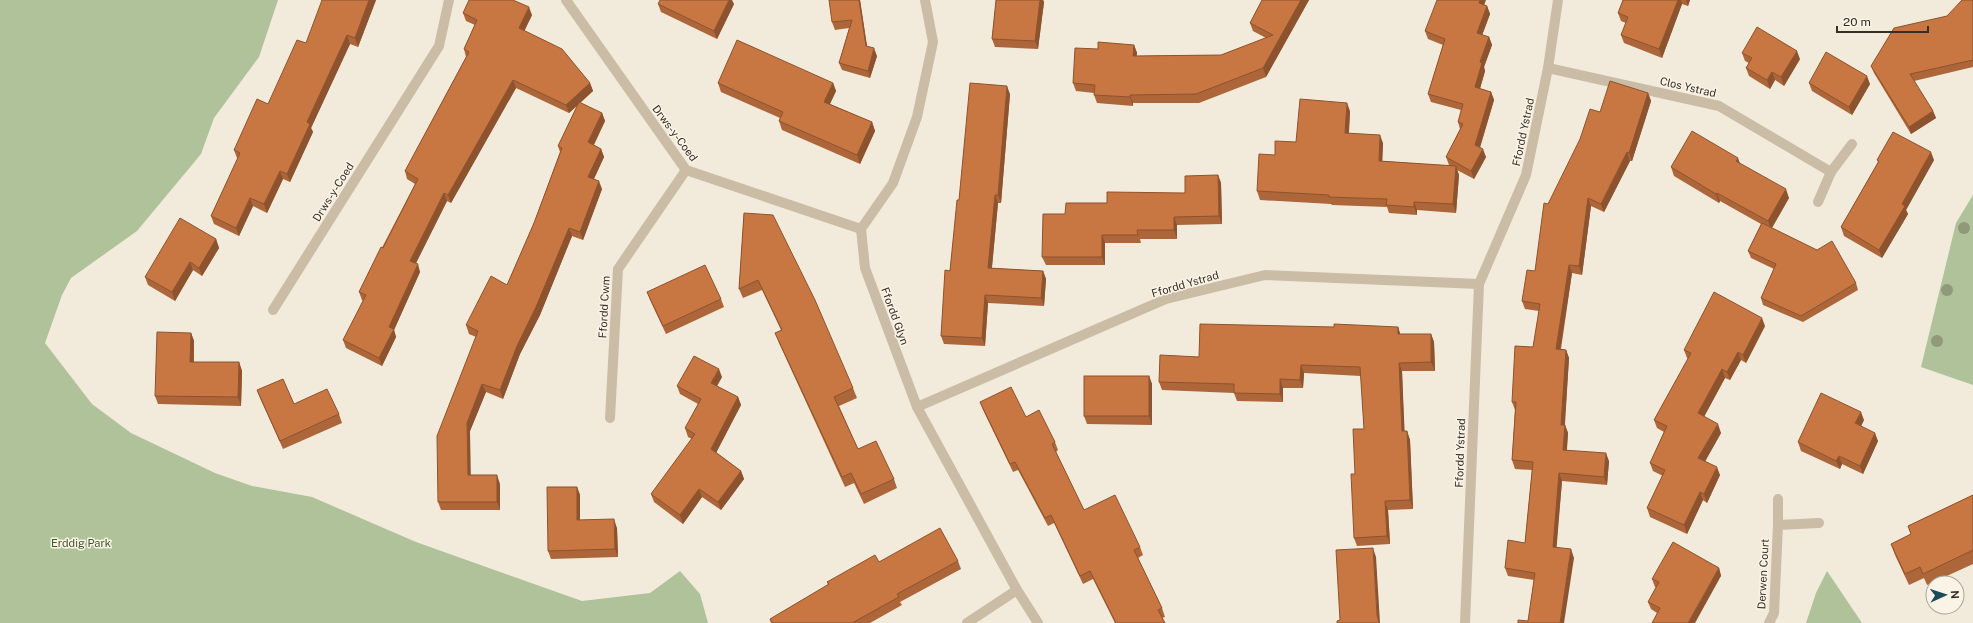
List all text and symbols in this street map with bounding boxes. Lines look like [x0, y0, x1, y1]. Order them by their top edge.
scale bar [1837, 8, 1928, 34]
text: 20 m [1843, 15, 1871, 29]
street label: Clos Ystrad [1659, 75, 1717, 99]
street label: Ffordd Ystrad [1510, 97, 1536, 167]
street label: Drws-y-Coed [650, 103, 700, 163]
street label: Drws-y-Coed [310, 160, 356, 224]
street label: Ffordd Ystrad [1150, 269, 1220, 299]
street label: Ffordd Cwm [596, 275, 612, 339]
street label: Ffordd Glyn [879, 286, 911, 346]
street label: Ffordd Ystrad [1453, 418, 1467, 488]
park label: Erddig Park [51, 537, 111, 549]
street label: Derwen Court [1755, 538, 1771, 610]
north arrow [1925, 575, 1965, 615]
text: N [1949, 590, 1961, 599]

